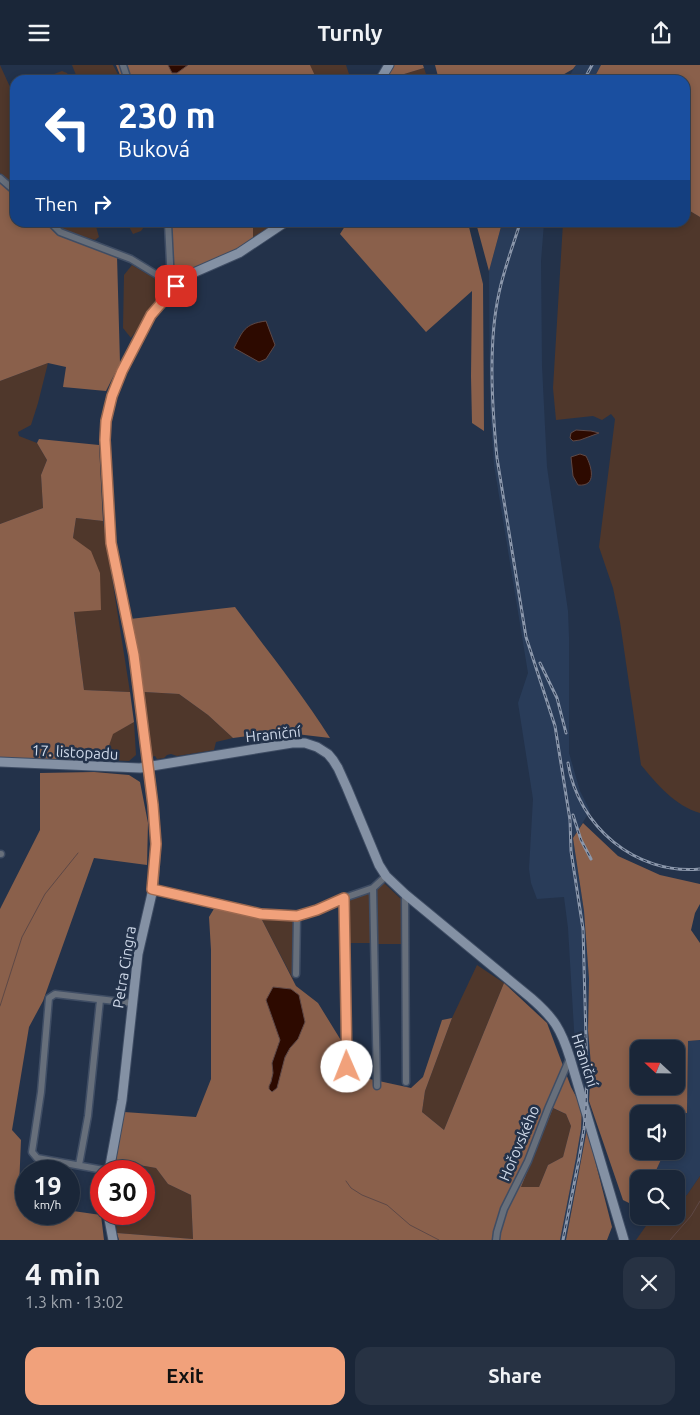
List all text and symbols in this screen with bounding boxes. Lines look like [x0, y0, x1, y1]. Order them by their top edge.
icon: menu [25, 19, 53, 47]
icon: share [647, 19, 675, 47]
text: Turnly [318, 20, 382, 45]
icon: left [35, 95, 100, 160]
text: 230 m [118, 95, 216, 135]
text: Buková [118, 136, 190, 161]
icon: right [88, 190, 116, 218]
text: Then [35, 193, 78, 215]
pin [155, 265, 197, 307]
icon: arrive [162, 272, 190, 300]
street label: Hraniční [245, 723, 302, 745]
street label: 17. listopadu [31, 741, 119, 763]
street label: Petra Cingra [109, 925, 139, 1009]
street label: Hraniční [568, 1031, 602, 1089]
position arrow [320, 1040, 372, 1092]
north arrow [630, 1040, 685, 1095]
map controls [630, 1040, 685, 1225]
street label: Hořovského [495, 1103, 543, 1183]
button: sound [630, 1105, 685, 1160]
speed limit sign: 30 [90, 1160, 155, 1225]
button: search [630, 1170, 685, 1225]
text: 19 [33, 1172, 62, 1200]
text: km/h [34, 1198, 61, 1211]
text: 4 min [25, 1257, 101, 1291]
button: close [623, 1257, 675, 1309]
text: 1.3 km · 13:02 [25, 1293, 124, 1311]
button: Exit [25, 1347, 345, 1405]
button: Share [355, 1347, 675, 1405]

